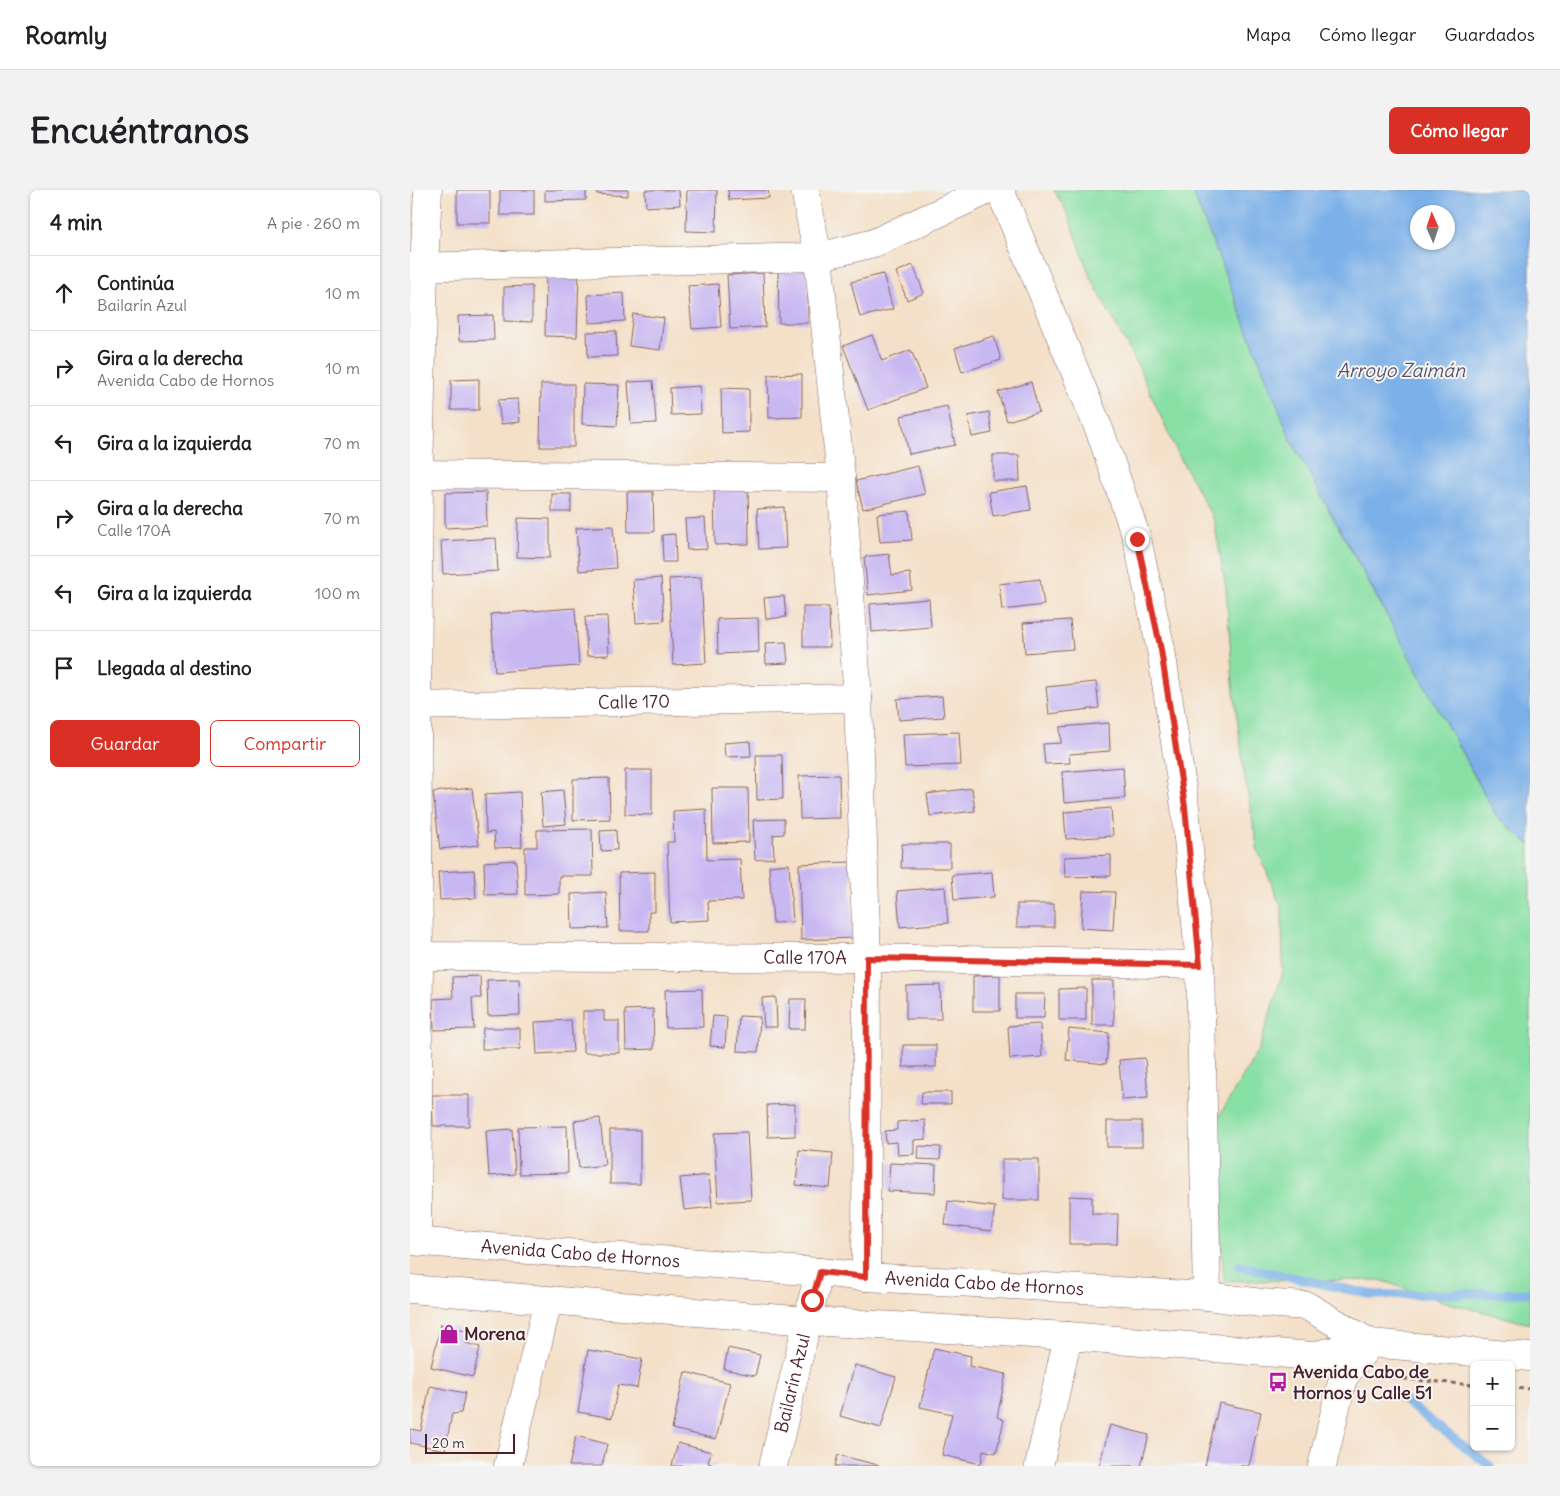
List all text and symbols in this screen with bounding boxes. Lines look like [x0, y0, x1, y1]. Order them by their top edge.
text: Roamly [25, 20, 107, 50]
text: Mapa [1246, 23, 1291, 46]
text: Cómo llegar [1319, 23, 1416, 46]
text: Guardados [1444, 23, 1535, 46]
button: Cómo llegar [1389, 107, 1530, 154]
text: Encuéntranos [30, 108, 249, 152]
north arrow [1410, 205, 1455, 250]
text: 4 min [50, 209, 102, 236]
text: A pie · 260 m [267, 213, 360, 233]
text: Continúa [97, 271, 174, 295]
icon: ahead [50, 279, 78, 307]
text: 10 m [325, 283, 360, 303]
text: Bailarín Azul [97, 295, 187, 315]
text: Gira a la derecha [97, 346, 243, 370]
icon: right [50, 354, 78, 382]
text: 10 m [325, 358, 360, 378]
water label: Arroyo Zaimán [1337, 358, 1466, 382]
text: Avenida Cabo de Hornos [97, 370, 274, 390]
icon: left [50, 429, 78, 457]
text: Gira a la izquierda [97, 431, 252, 455]
text: 70 m [324, 433, 360, 453]
text: Gira a la derecha [97, 496, 243, 520]
icon: right [50, 504, 78, 532]
text: 70 m [324, 508, 360, 528]
text: Calle 170A [97, 520, 171, 540]
route end [1126, 528, 1149, 551]
icon: left [50, 579, 78, 607]
text: Gira a la izquierda [97, 581, 252, 605]
text: 100 m [315, 583, 360, 603]
icon: arrive [50, 654, 78, 682]
text: Llegada al destino [97, 656, 252, 680]
street label: Calle 170 [598, 689, 670, 714]
button: Guardar [50, 720, 200, 767]
button: Compartir [210, 720, 360, 767]
street label: Calle 170A [763, 946, 847, 969]
street label: Avenida Cabo de Hornos [480, 1234, 681, 1272]
street label: Avenida Cabo de Hornos [884, 1266, 1085, 1300]
route start [801, 1289, 824, 1312]
place label: Morena [464, 1322, 526, 1345]
shop icon: Morena [438, 1323, 460, 1345]
street label: Bailarín Azul [769, 1331, 815, 1435]
place label: Avenida Cabo de Hornos y Calle 51 [1293, 1360, 1432, 1404]
map controls [1470, 1361, 1515, 1451]
button: + [1470, 1361, 1515, 1406]
bus stop icon: Avenida Cabo de Hornos y Calle 51 [1267, 1371, 1289, 1393]
button: − [1470, 1406, 1515, 1451]
scale bar [425, 1431, 515, 1454]
text: 20 m [432, 1434, 465, 1452]

